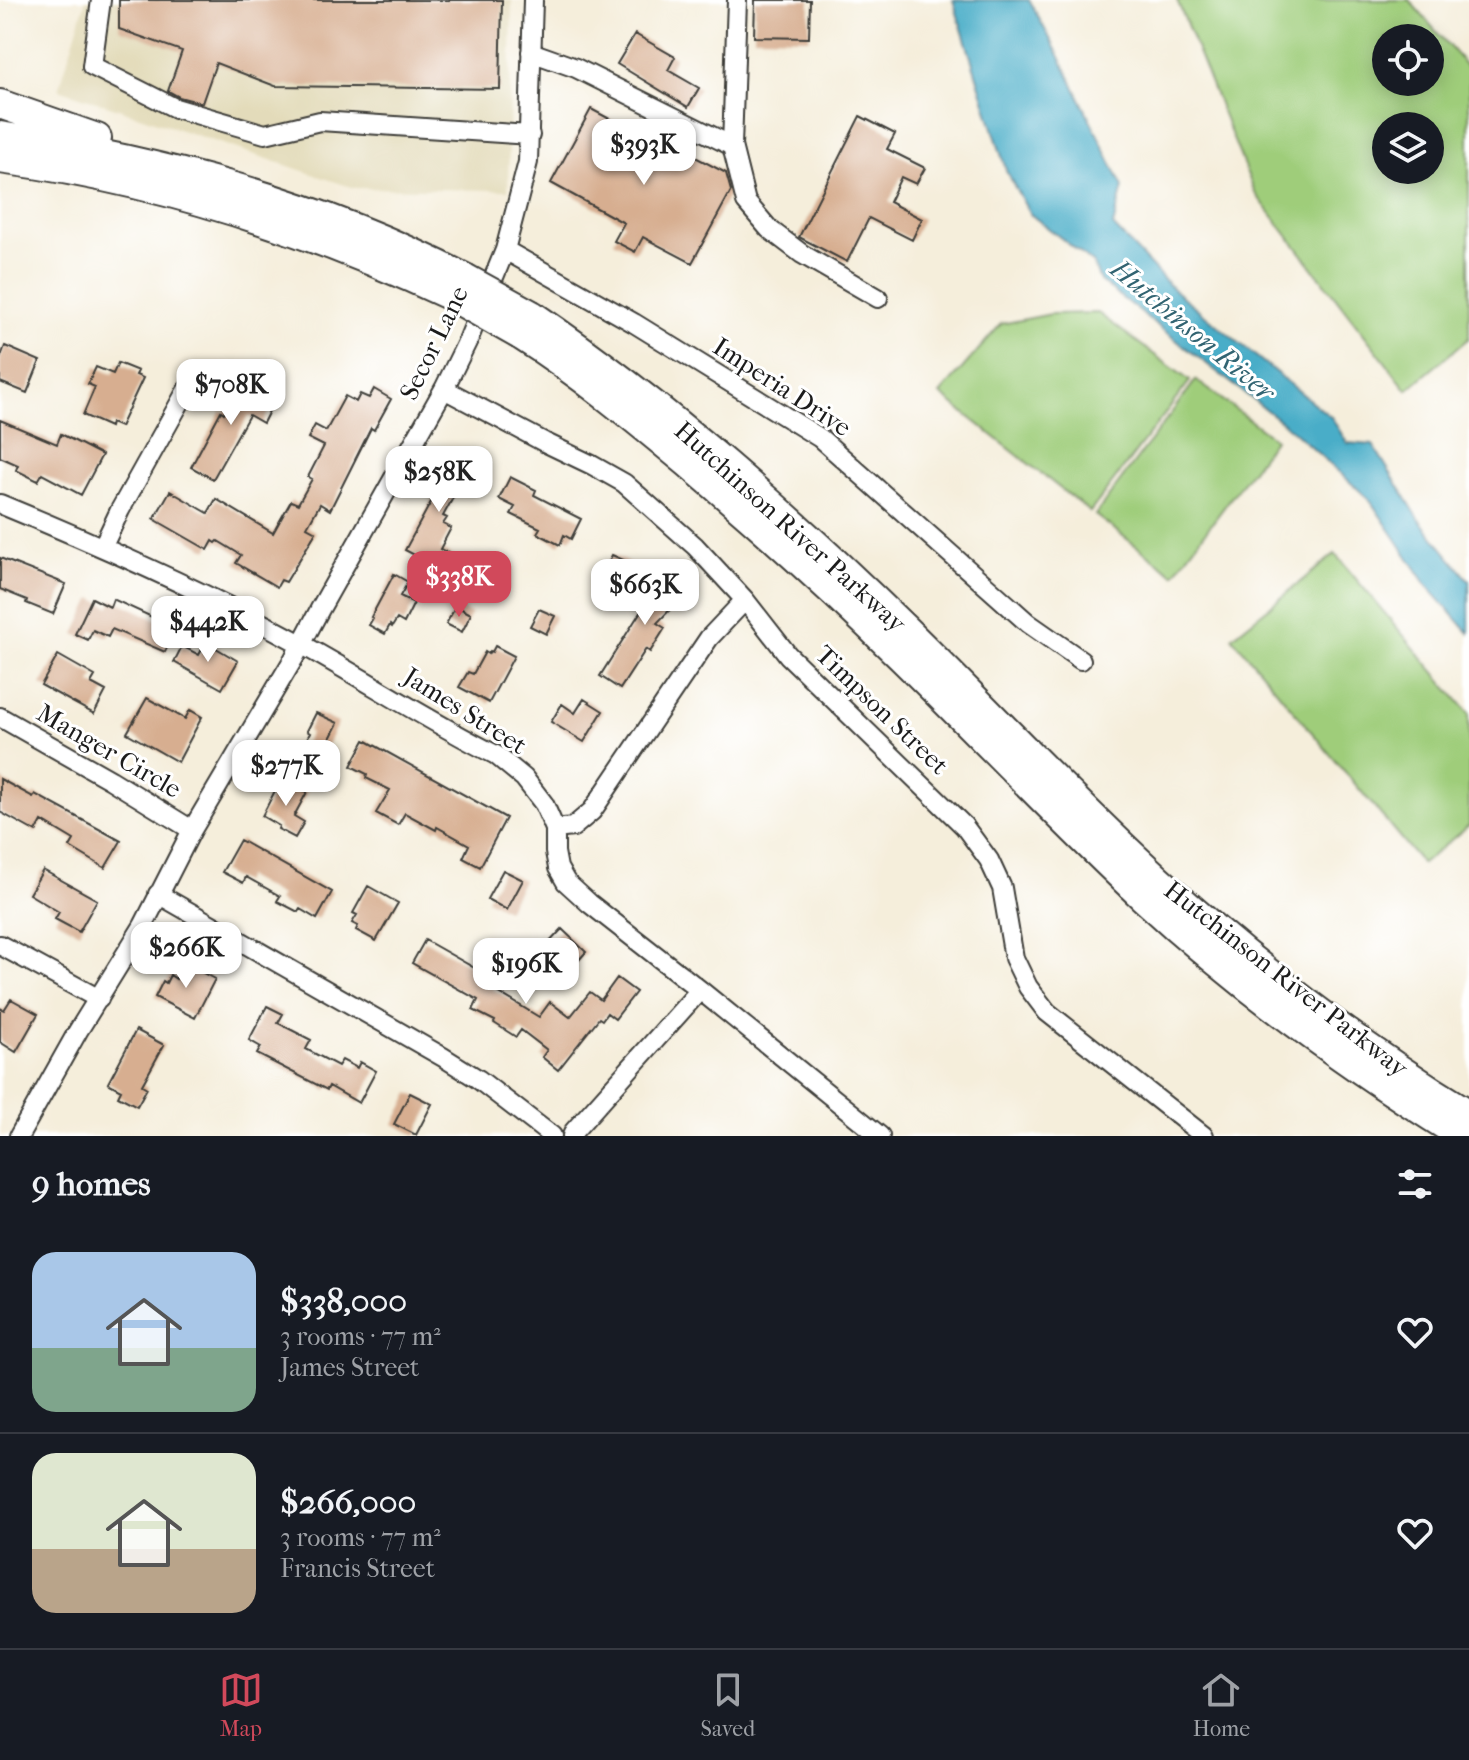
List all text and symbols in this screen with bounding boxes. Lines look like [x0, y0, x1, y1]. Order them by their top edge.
map controls [1372, 24, 1444, 184]
button: locate [1372, 24, 1444, 96]
button: layers [1372, 112, 1444, 184]
pin: $393K [588, 119, 700, 187]
text: $393K [610, 129, 678, 160]
water label: Hutchinson River [1104, 251, 1283, 410]
street label: Secor Lane [393, 281, 475, 405]
street label: Imperia Drive [707, 331, 857, 443]
pin: $708K [175, 359, 287, 427]
text: $708K [194, 369, 268, 400]
street label: Hutchinson River Parkway [668, 415, 913, 640]
pin: $258K [383, 446, 495, 514]
text: $258K [404, 456, 474, 487]
pin: $338K [403, 551, 515, 619]
pin: $663K [589, 559, 701, 627]
text: $338K [425, 561, 493, 592]
text: $663K [609, 569, 681, 600]
pin: $442K [152, 596, 264, 664]
text: $442K [169, 606, 247, 637]
street label: Timpson Street [809, 639, 955, 782]
street label: James Street [396, 660, 533, 761]
street label: Manger Circle [31, 697, 187, 805]
pin: $277K [230, 740, 342, 808]
text: $277K [250, 750, 322, 781]
street label: Hutchinson River Parkway [1158, 874, 1415, 1084]
pin: $266K [130, 922, 242, 990]
text: $266K [149, 932, 223, 963]
pin: $196K [470, 938, 582, 1006]
text: $196K [491, 948, 561, 979]
icon: filters [1393, 1162, 1437, 1206]
text: 9 homes [32, 1164, 151, 1204]
text: $338,000 [280, 1281, 407, 1321]
icon: home [96, 1284, 192, 1380]
icon: heart [1393, 1310, 1437, 1354]
text: 3 rooms · 77 m² [280, 1321, 441, 1352]
text: James Street [280, 1352, 419, 1383]
text: $266,000 [280, 1482, 416, 1522]
icon: home [96, 1485, 192, 1581]
icon: heart [1393, 1511, 1437, 1555]
text: 3 rooms · 77 m² [280, 1522, 441, 1553]
text: Francis Street [280, 1553, 435, 1584]
tab: Map [219, 1668, 263, 1742]
tab: Saved [701, 1668, 755, 1742]
tab: Home [1193, 1668, 1250, 1742]

